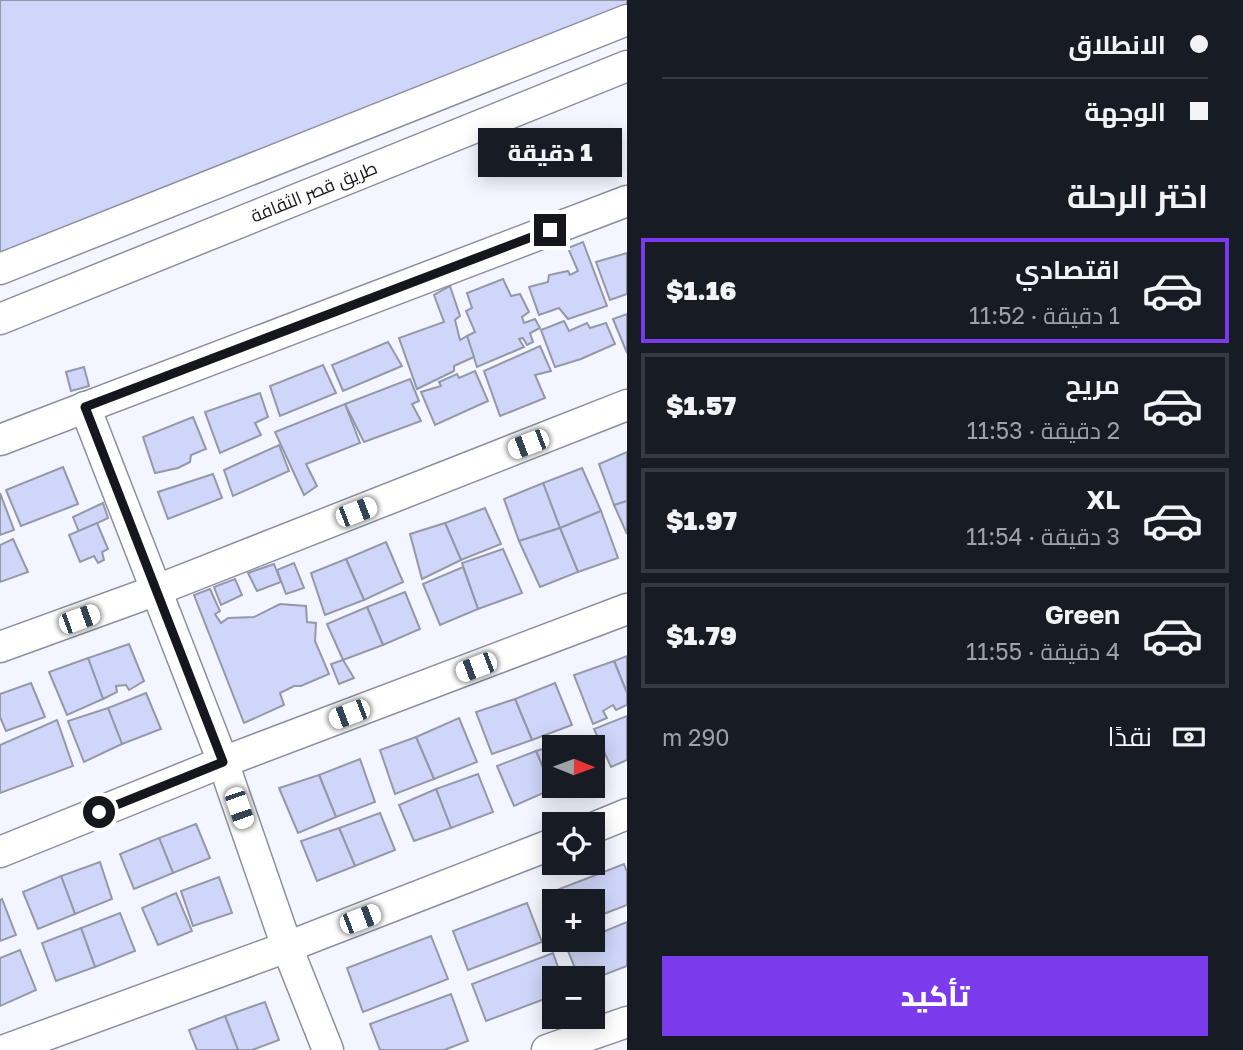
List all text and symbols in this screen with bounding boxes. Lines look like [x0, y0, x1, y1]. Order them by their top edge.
text: الانطلاق [1068, 29, 1166, 60]
text: الوجهة [1085, 96, 1166, 127]
callout: 1 دقيقة [478, 128, 622, 177]
text: 1 دقيقة [508, 138, 592, 166]
street label: طريق قصر الثقافة [247, 156, 381, 228]
text: اختر الرحلة [1067, 177, 1208, 215]
route end [534, 214, 566, 246]
text: اقتصادي [1015, 254, 1120, 285]
icon: car [1141, 259, 1204, 322]
text: $1.16 [666, 275, 736, 306]
text: 1 دقيقة · 11:52 [969, 301, 1120, 329]
text: مريح [1065, 369, 1120, 400]
icon: car [1141, 374, 1204, 437]
text: $1.57 [666, 390, 736, 421]
text: 2 دقيقة · 11:53 [967, 416, 1120, 444]
car [505, 427, 552, 461]
text: XL [1086, 484, 1120, 515]
icon: car [1141, 489, 1204, 552]
car [333, 495, 380, 529]
text: $1.97 [666, 505, 737, 536]
text: 3 دقيقة · 11:54 [966, 522, 1120, 550]
text: Green [1045, 599, 1120, 630]
car [56, 602, 103, 636]
icon: car [1141, 604, 1204, 667]
text: $1.79 [666, 620, 737, 651]
text: 4 دقيقة · 11:55 [966, 637, 1120, 665]
car [453, 650, 500, 684]
car [326, 697, 373, 731]
icon: cash [1170, 718, 1208, 756]
text: نقدًا [1108, 721, 1152, 752]
text: 290 m [662, 723, 730, 751]
north arrow [542, 735, 606, 798]
map controls [542, 735, 605, 1029]
car [223, 785, 256, 831]
route start [83, 796, 115, 828]
button: locate [542, 812, 605, 875]
button: + [542, 889, 605, 952]
car [337, 902, 384, 936]
button: تأكيد [662, 956, 1208, 1036]
button: − [542, 966, 605, 1029]

